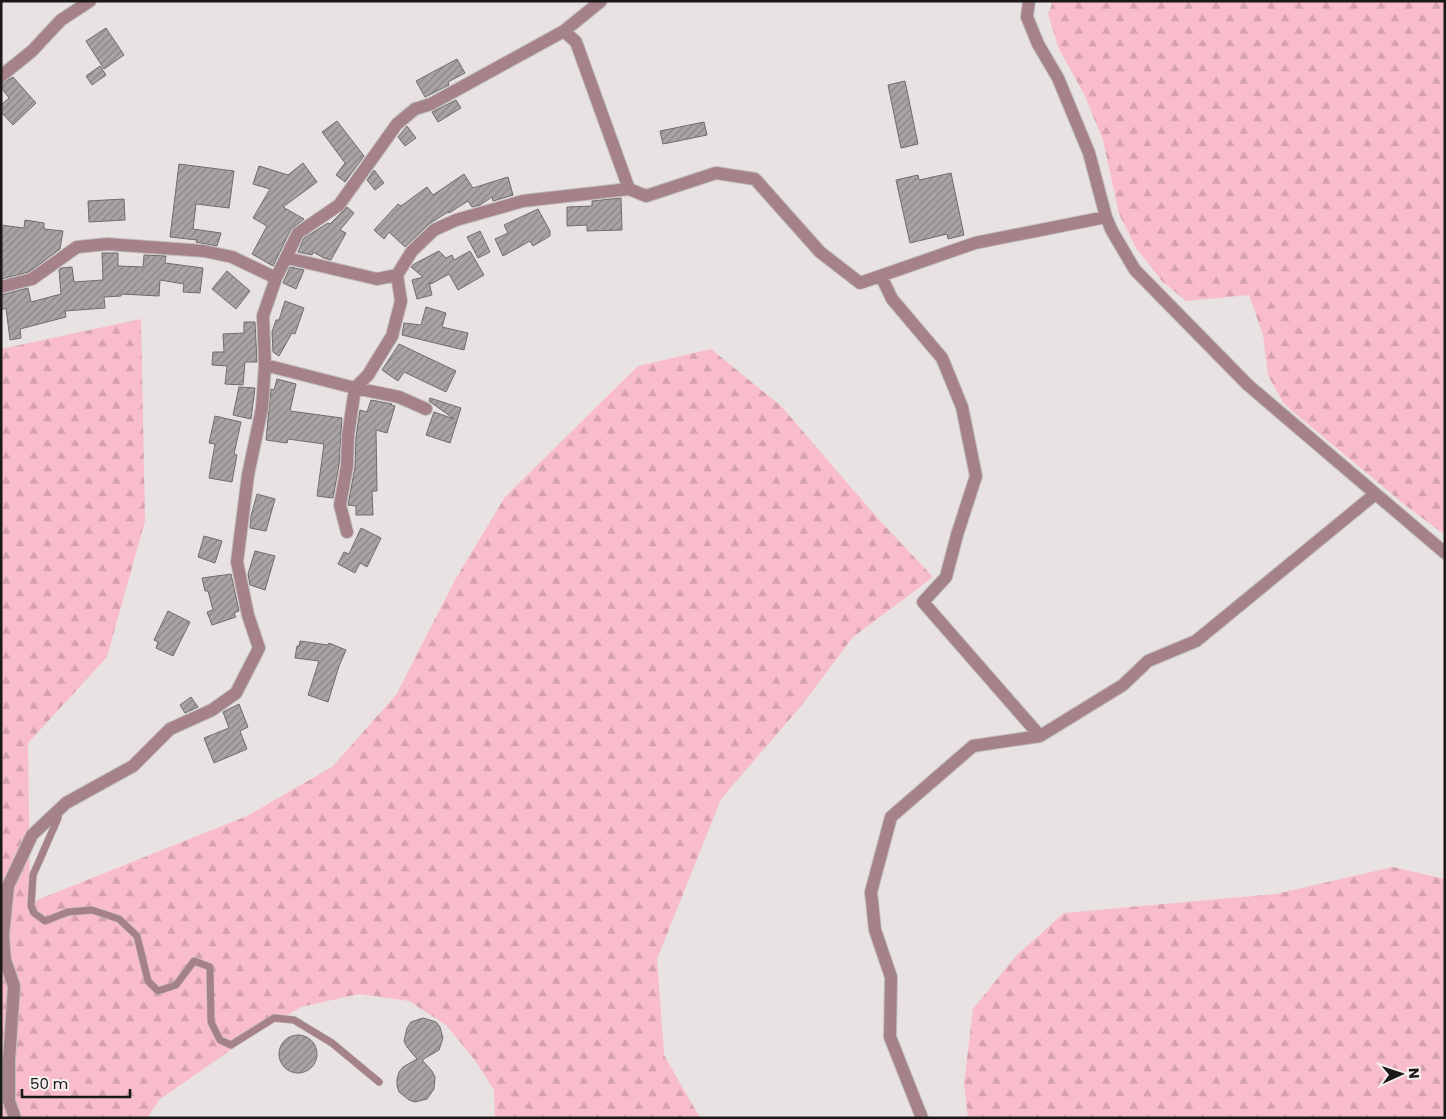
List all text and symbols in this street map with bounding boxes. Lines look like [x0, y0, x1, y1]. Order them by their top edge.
north arrow [1376, 1049, 1426, 1099]
scale bar [22, 1066, 130, 1098]
text: N [1404, 1068, 1424, 1079]
text: 50 m [30, 1073, 68, 1094]

